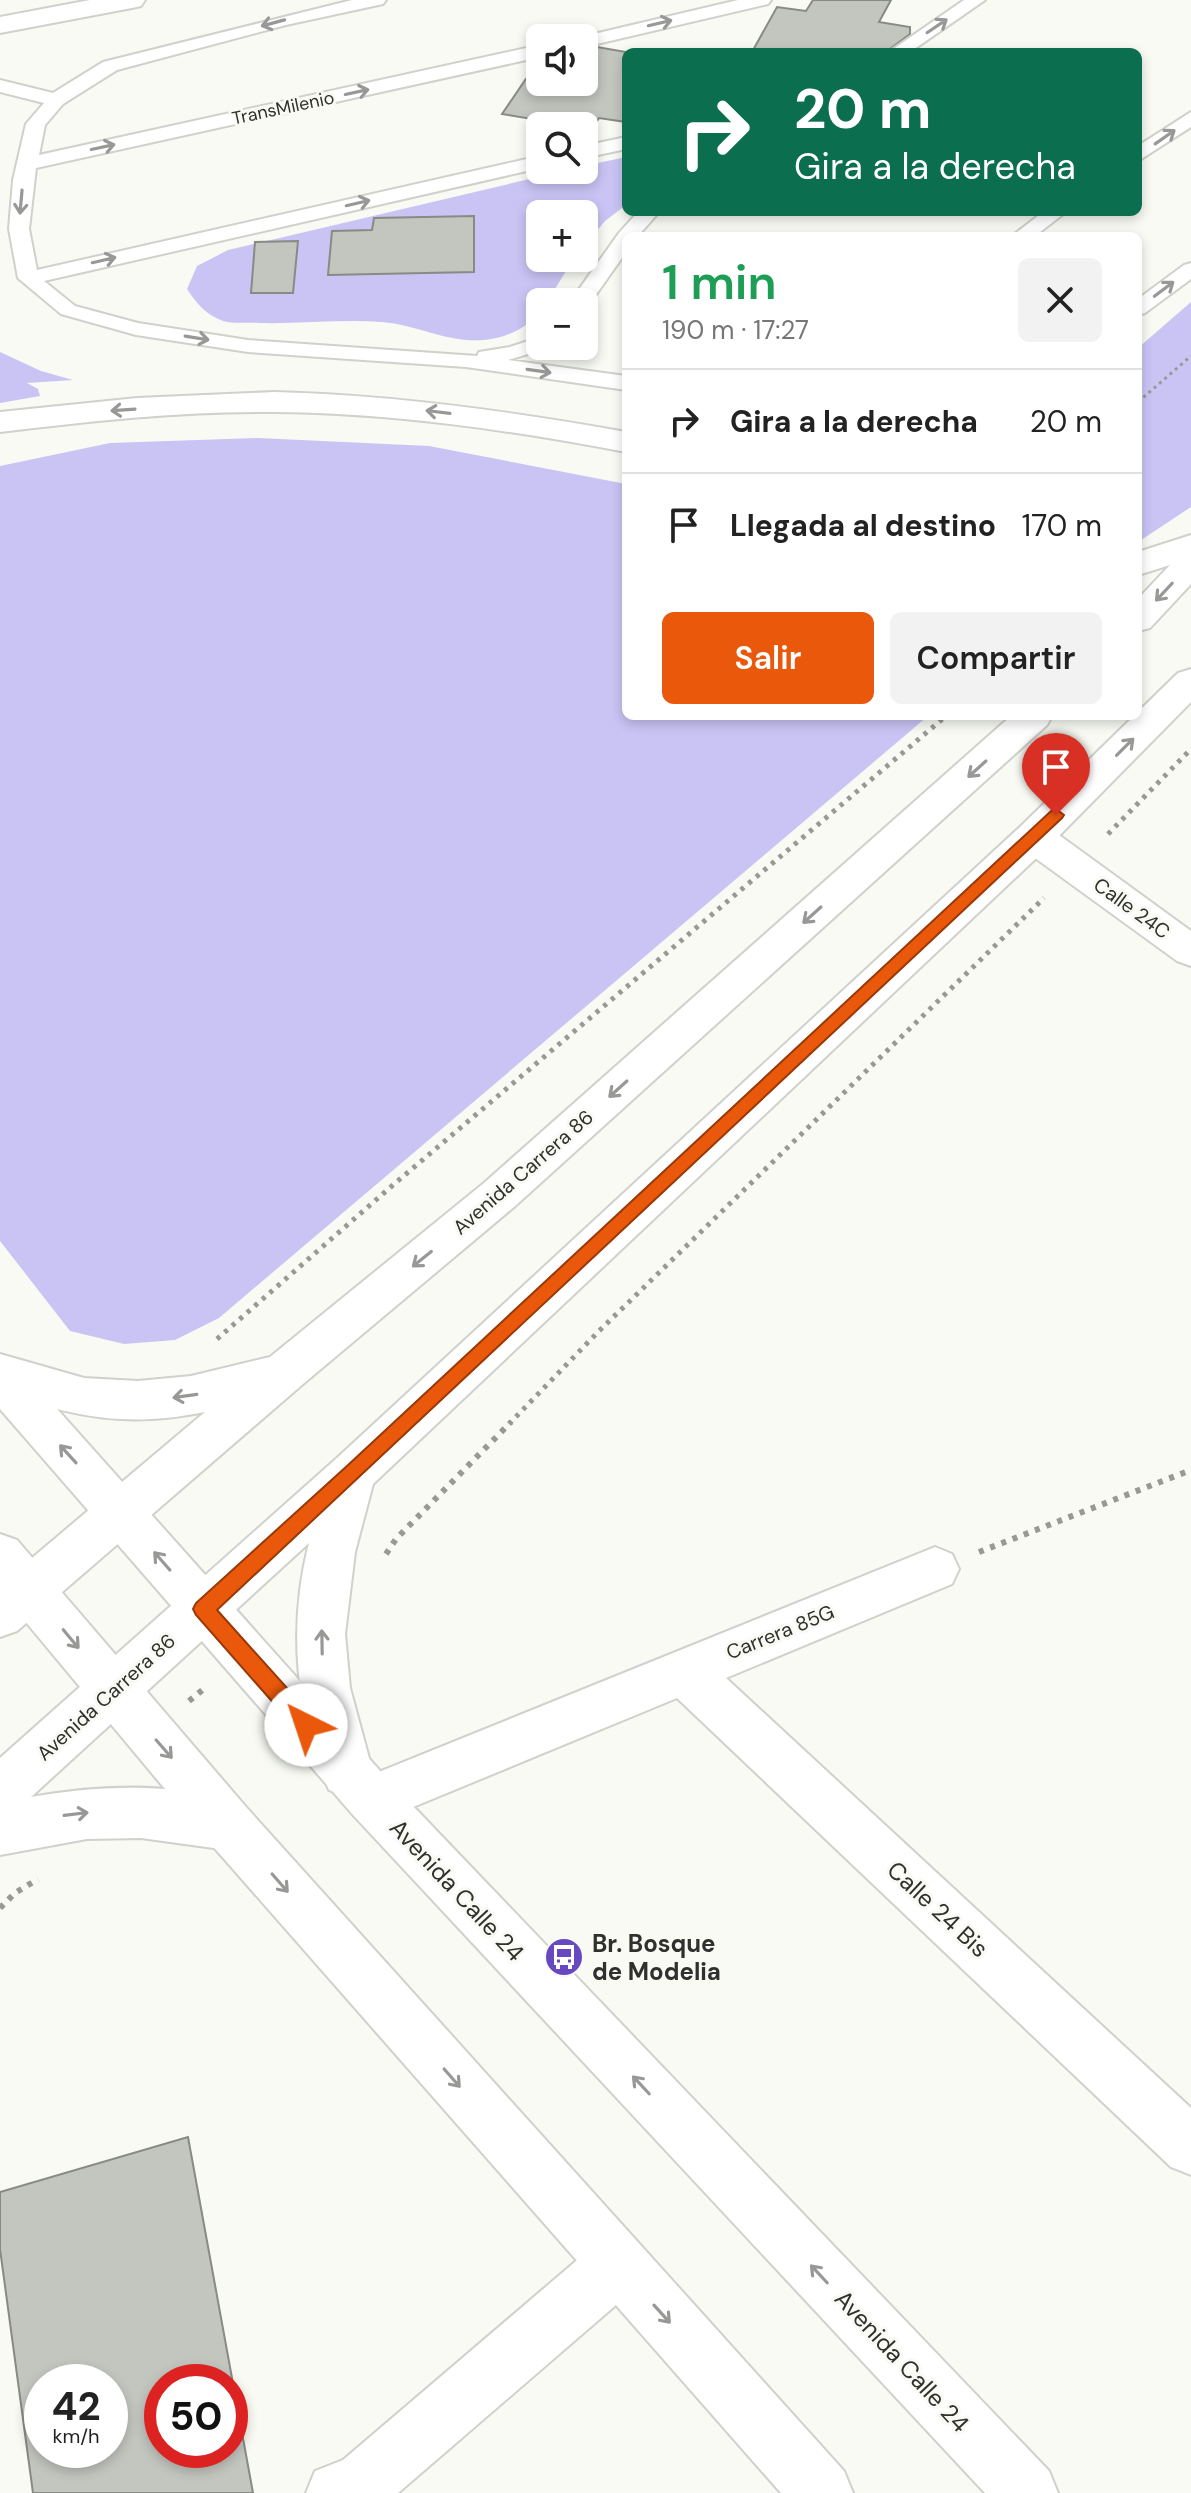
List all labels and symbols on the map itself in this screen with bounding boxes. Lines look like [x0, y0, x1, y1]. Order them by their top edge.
one-way arrow [647, 15, 672, 30]
one-way arrow [261, 17, 287, 32]
one-way arrow [925, 18, 948, 34]
one-way arrow [343, 84, 369, 99]
street label: TransMilenio [230, 85, 336, 131]
one-way arrow [1153, 129, 1175, 145]
one-way arrow [89, 139, 115, 154]
one-way arrow [13, 189, 28, 215]
one-way arrow [344, 195, 370, 210]
one-way arrow [91, 252, 116, 267]
one-way arrow [1153, 280, 1175, 297]
one-way arrow [184, 331, 209, 346]
one-way arrow [526, 364, 551, 379]
one-way arrow [110, 403, 137, 418]
one-way arrow [426, 404, 451, 419]
one-way arrow [1156, 581, 1174, 601]
pin [1022, 733, 1090, 815]
one-way arrow [1115, 738, 1134, 757]
one-way arrow [967, 759, 987, 777]
street label: Calle 24C [1089, 871, 1175, 945]
one-way arrow [802, 906, 822, 925]
one-way arrow [609, 1079, 629, 1097]
street label: Avenida Carrera 86 [447, 1104, 599, 1240]
one-way arrow [412, 1251, 433, 1268]
one-way arrow [172, 1389, 198, 1404]
one-way arrow [60, 1445, 78, 1465]
one-way arrow [153, 1551, 171, 1572]
street label: Carrera 85G [722, 1599, 838, 1665]
street label: Avenida Carrera 86 [31, 1628, 181, 1766]
one-way arrow [62, 1629, 80, 1649]
one-way arrow [314, 1629, 330, 1656]
position arrow [264, 1683, 348, 1767]
one-way arrow [154, 1738, 172, 1759]
one-way arrow [63, 1806, 88, 1821]
street label: Avenida Calle 24 [383, 1812, 531, 1968]
street label: Calle 24 Bis [881, 1854, 995, 1964]
one-way arrow [271, 1873, 289, 1893]
place label: Br. Bosque de Modelia [592, 1928, 721, 1987]
bus stop icon: Br. Bosque de Modelia [543, 1936, 585, 1978]
one-way arrow [443, 2067, 461, 2087]
one-way arrow [631, 2075, 650, 2095]
one-way arrow [810, 2264, 829, 2284]
street label: Avenida Calle 24 [828, 2283, 976, 2439]
one-way arrow [653, 2304, 671, 2324]
speed limit sign: 50 [144, 2364, 248, 2468]

